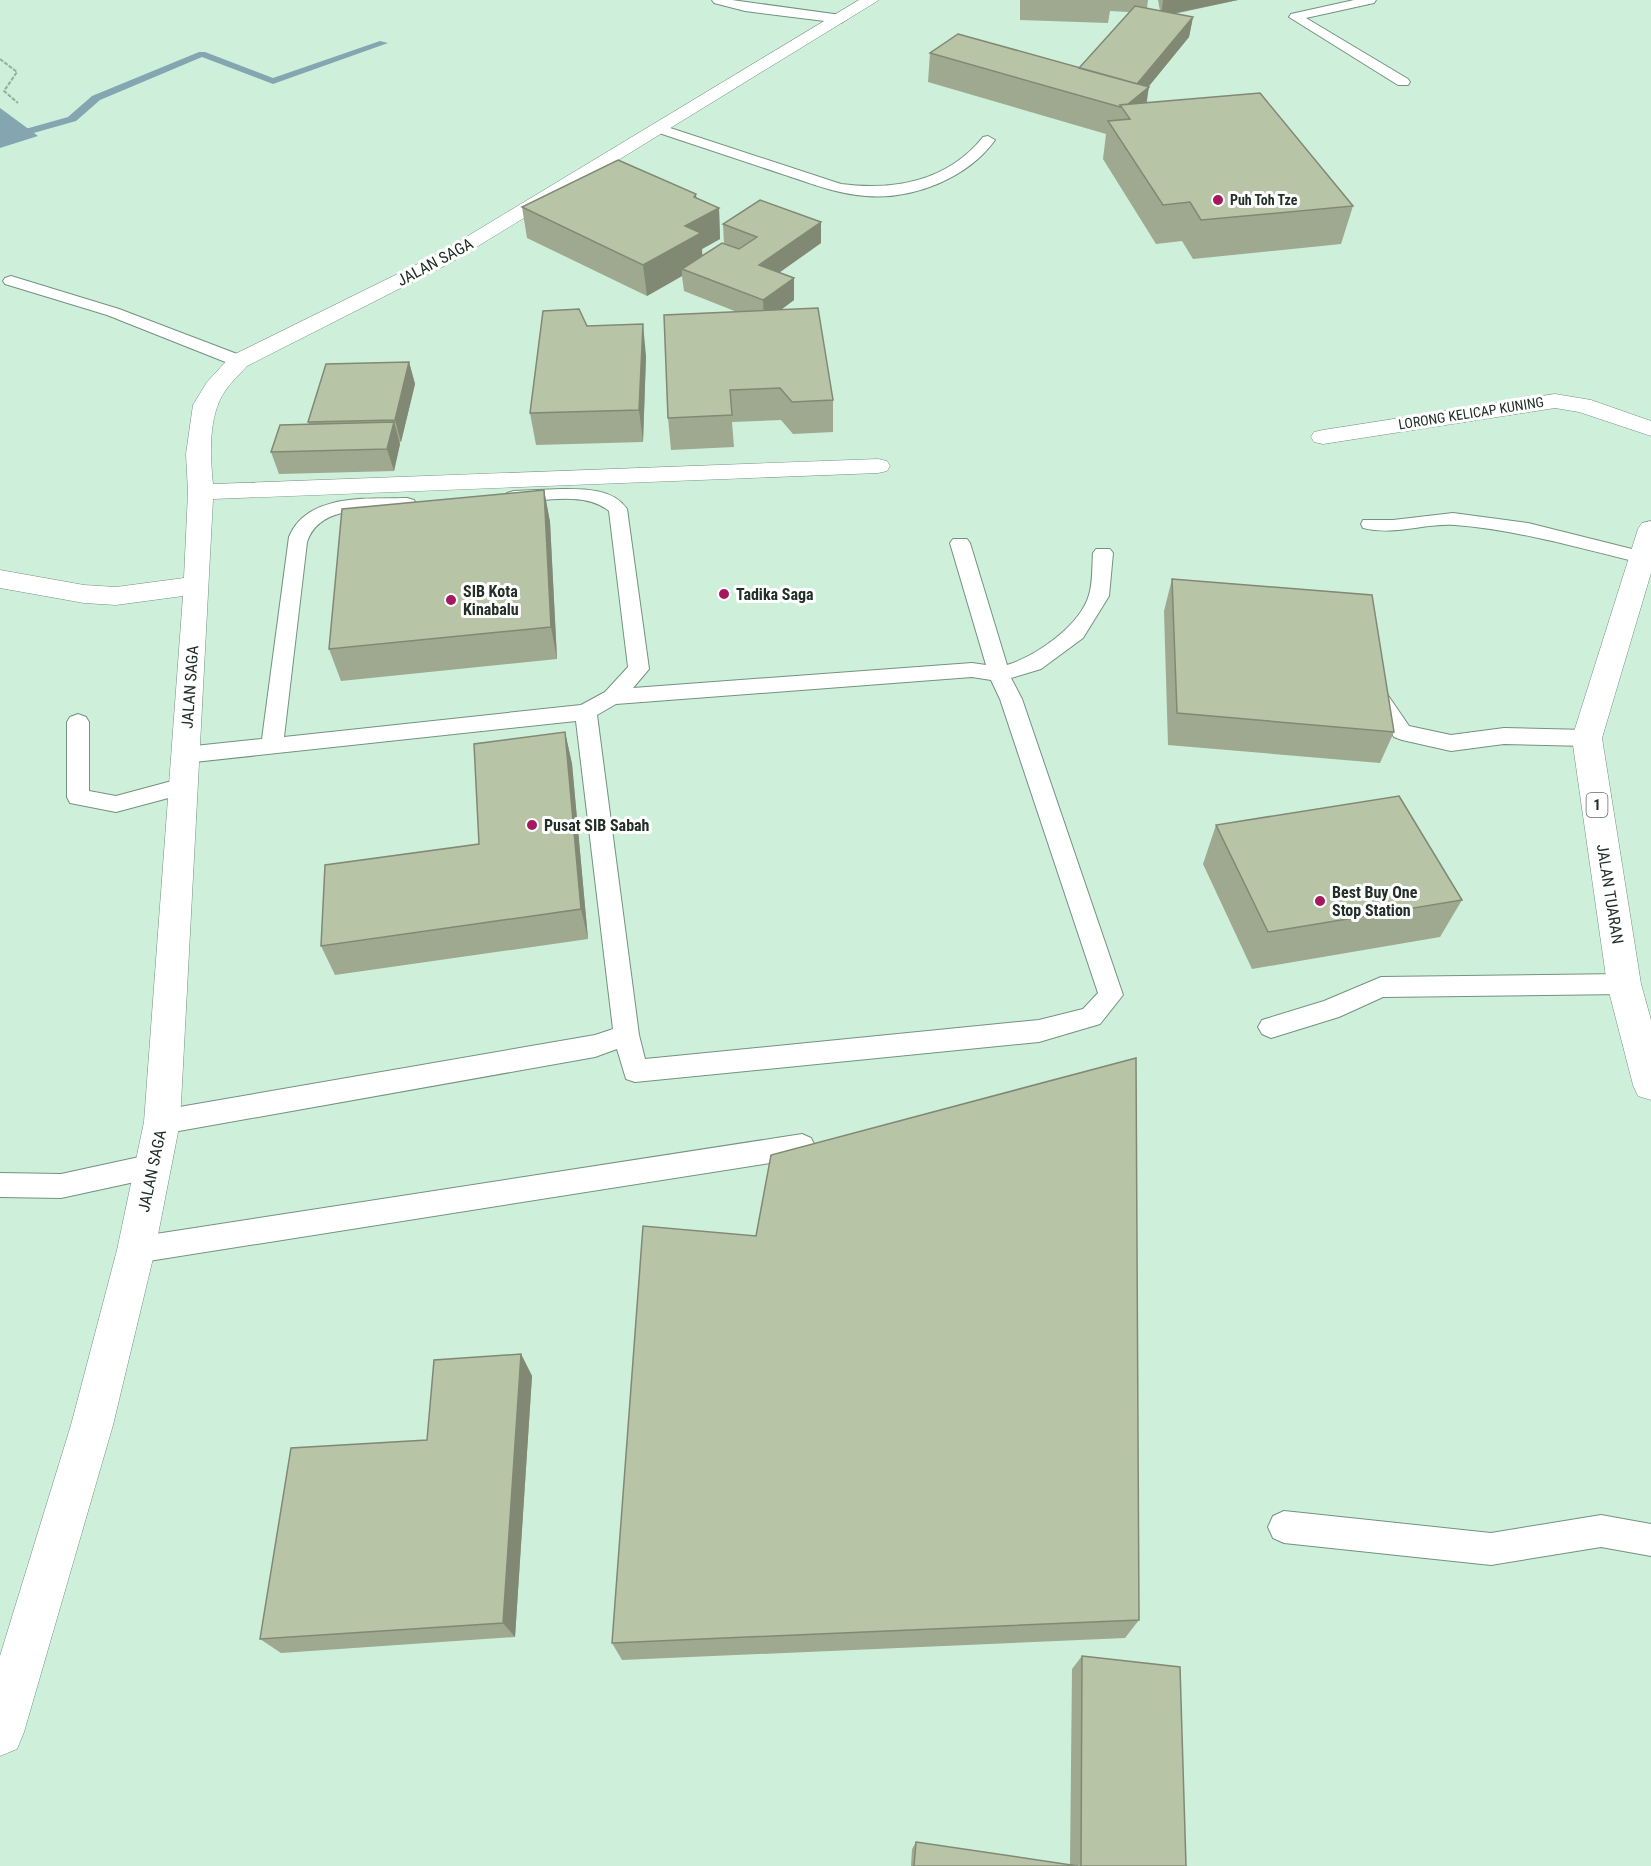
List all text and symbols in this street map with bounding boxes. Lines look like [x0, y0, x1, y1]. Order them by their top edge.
place label: Puh Toh Tze [1230, 192, 1298, 208]
marker: Puh Toh Tze [1211, 193, 1225, 207]
street label: JALAN SAGA [394, 234, 476, 290]
street label: LORONG KELICAP KUNING [1397, 394, 1545, 432]
place label: SIB Kota Kinabalu [463, 582, 519, 619]
place label: Tadika Saga [736, 585, 814, 604]
marker: Tadika Saga [717, 587, 731, 601]
marker: SIB Kota Kinabalu [444, 593, 458, 607]
street label: JALAN SAGA [178, 645, 202, 729]
road number: 1 [1586, 793, 1608, 817]
place label: Pusat SIB Sabah [544, 816, 650, 835]
marker: Pusat SIB Sabah [525, 818, 539, 832]
street label: JALAN TUARAN [1593, 843, 1627, 945]
place label: Best Buy One Stop Station [1332, 883, 1418, 920]
marker: Best Buy One Stop Station [1313, 894, 1327, 908]
street label: JALAN SAGA [134, 1128, 170, 1214]

